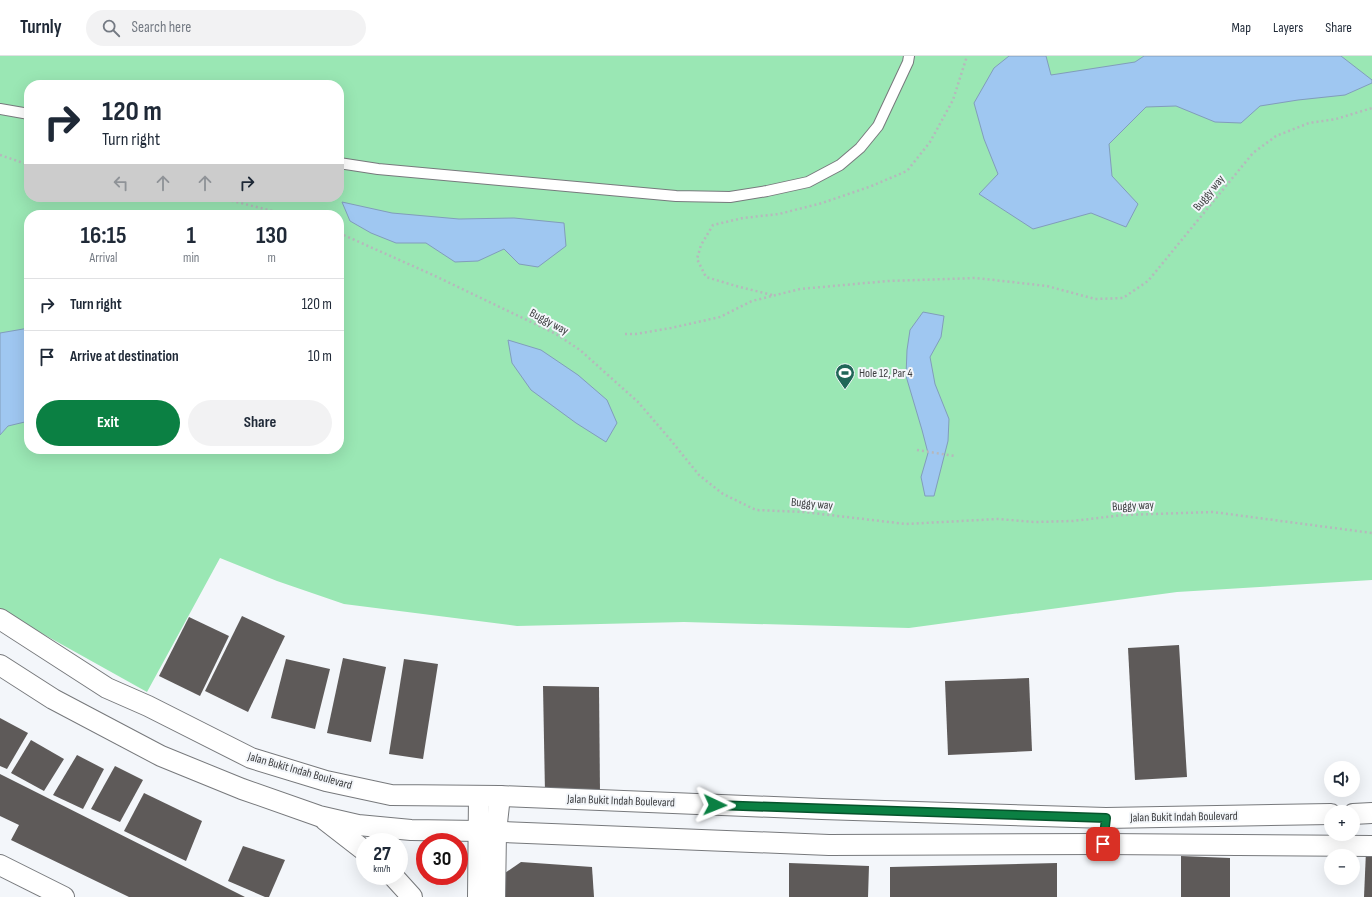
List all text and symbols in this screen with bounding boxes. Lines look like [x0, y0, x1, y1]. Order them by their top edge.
search box [86, 10, 366, 46]
text: Turnly [20, 16, 62, 39]
icon: search [100, 17, 122, 39]
text: Search here [132, 18, 191, 37]
text: Map [1231, 19, 1251, 36]
text: Layers [1273, 19, 1303, 36]
text: Share [1325, 19, 1352, 36]
text: 120 m [102, 95, 162, 128]
icon: right [36, 96, 88, 148]
text: Turn right [102, 129, 160, 150]
icon: left [110, 172, 132, 194]
icon: ahead [152, 172, 174, 194]
icon: ahead [194, 172, 216, 194]
icon: right [236, 172, 258, 194]
street label: Buggy way [1190, 172, 1228, 214]
text: 16:15 [81, 221, 127, 250]
text: 1 [187, 221, 196, 250]
text: 130 [256, 221, 287, 250]
text: Arrival [90, 250, 118, 266]
text: min [183, 250, 199, 266]
text: m [268, 250, 276, 266]
icon: right [36, 294, 58, 316]
text: Turn right [70, 295, 122, 314]
text: 120 m [302, 295, 332, 314]
street label: Buggy way [527, 306, 571, 339]
icon: arrive [36, 346, 58, 368]
text: Arrive at destination [70, 347, 179, 366]
text: 10 m [308, 347, 332, 366]
sports icon: Hole 12, Par 4 [834, 362, 856, 390]
place label: Hole 12, Par 4 [859, 366, 912, 381]
button: Exit [36, 400, 180, 446]
button: Share [188, 400, 332, 446]
street label: Buggy way [790, 495, 834, 513]
street label: Buggy way [1112, 497, 1155, 515]
street label: Jalan Bukit Indah Boulevard [245, 749, 354, 793]
map controls [1324, 761, 1360, 885]
button: sound [1324, 761, 1360, 797]
position arrow [694, 784, 736, 826]
street label: Jalan Bukit Indah Boulevard [566, 792, 675, 810]
button: + [1324, 805, 1360, 841]
street label: Jalan Bukit Indah Boulevard [1129, 809, 1238, 825]
pin [1086, 827, 1120, 861]
speed limit sign: 30 [416, 833, 468, 885]
icon: arrive [1092, 833, 1114, 855]
text: 27 [373, 842, 391, 866]
button: − [1324, 849, 1360, 885]
text: km/h [373, 863, 391, 875]

